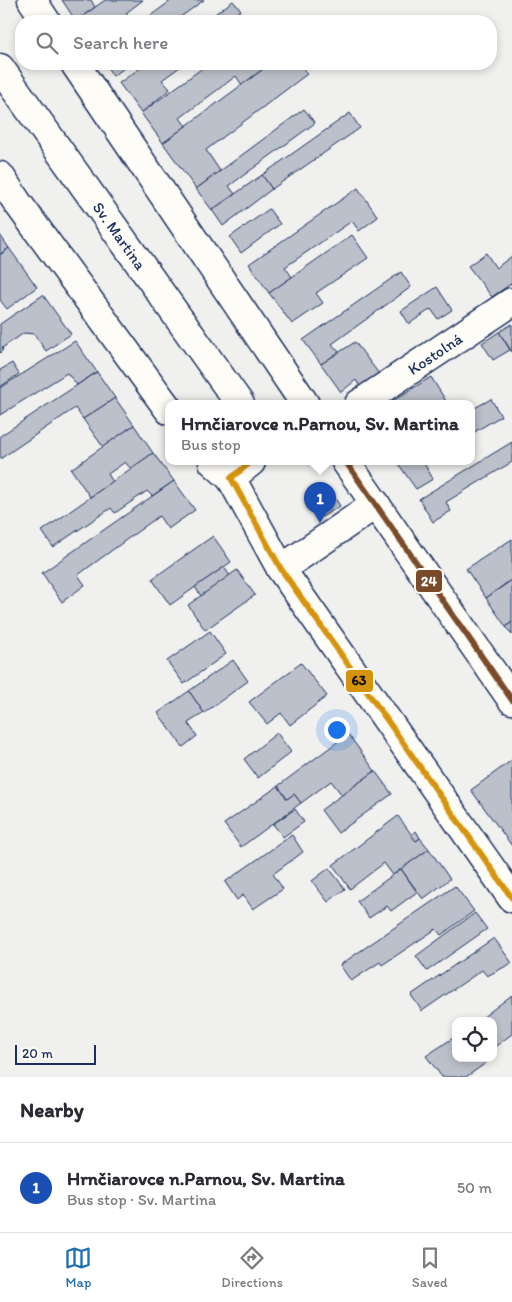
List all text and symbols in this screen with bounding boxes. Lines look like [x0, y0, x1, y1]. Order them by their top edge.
search box [15, 15, 497, 70]
icon: search [33, 29, 61, 57]
text: Search here [73, 31, 168, 54]
street label: Sv. Martina [89, 198, 150, 274]
street label: Kostolná [404, 329, 466, 379]
popup [165, 400, 475, 465]
text: Hrnčiarovce n.Parnou, Sv. Martina [181, 412, 459, 435]
text: Bus stop [181, 435, 241, 454]
pin: 1 [304, 482, 336, 523]
line badge: 24 [415, 569, 443, 593]
text: 24 [421, 573, 437, 590]
line badge: 63 [345, 669, 374, 693]
text: 63 [351, 672, 367, 689]
your location [324, 717, 350, 743]
map controls [452, 1017, 497, 1062]
button: locate [452, 1017, 497, 1062]
scale bar [15, 1042, 96, 1065]
text: 20 m [22, 1045, 53, 1062]
text: Nearby [20, 1097, 84, 1122]
text: Hrnčiarovce n.Parnou, Sv. Martina [67, 1167, 345, 1190]
text: 1 [32, 1178, 40, 1197]
text: 50 m [457, 1178, 492, 1197]
text: Bus stop · Sv. Martina [67, 1190, 216, 1209]
tab: Map [64, 1244, 92, 1291]
tab: Directions [221, 1244, 283, 1291]
tab: Saved [412, 1244, 448, 1291]

